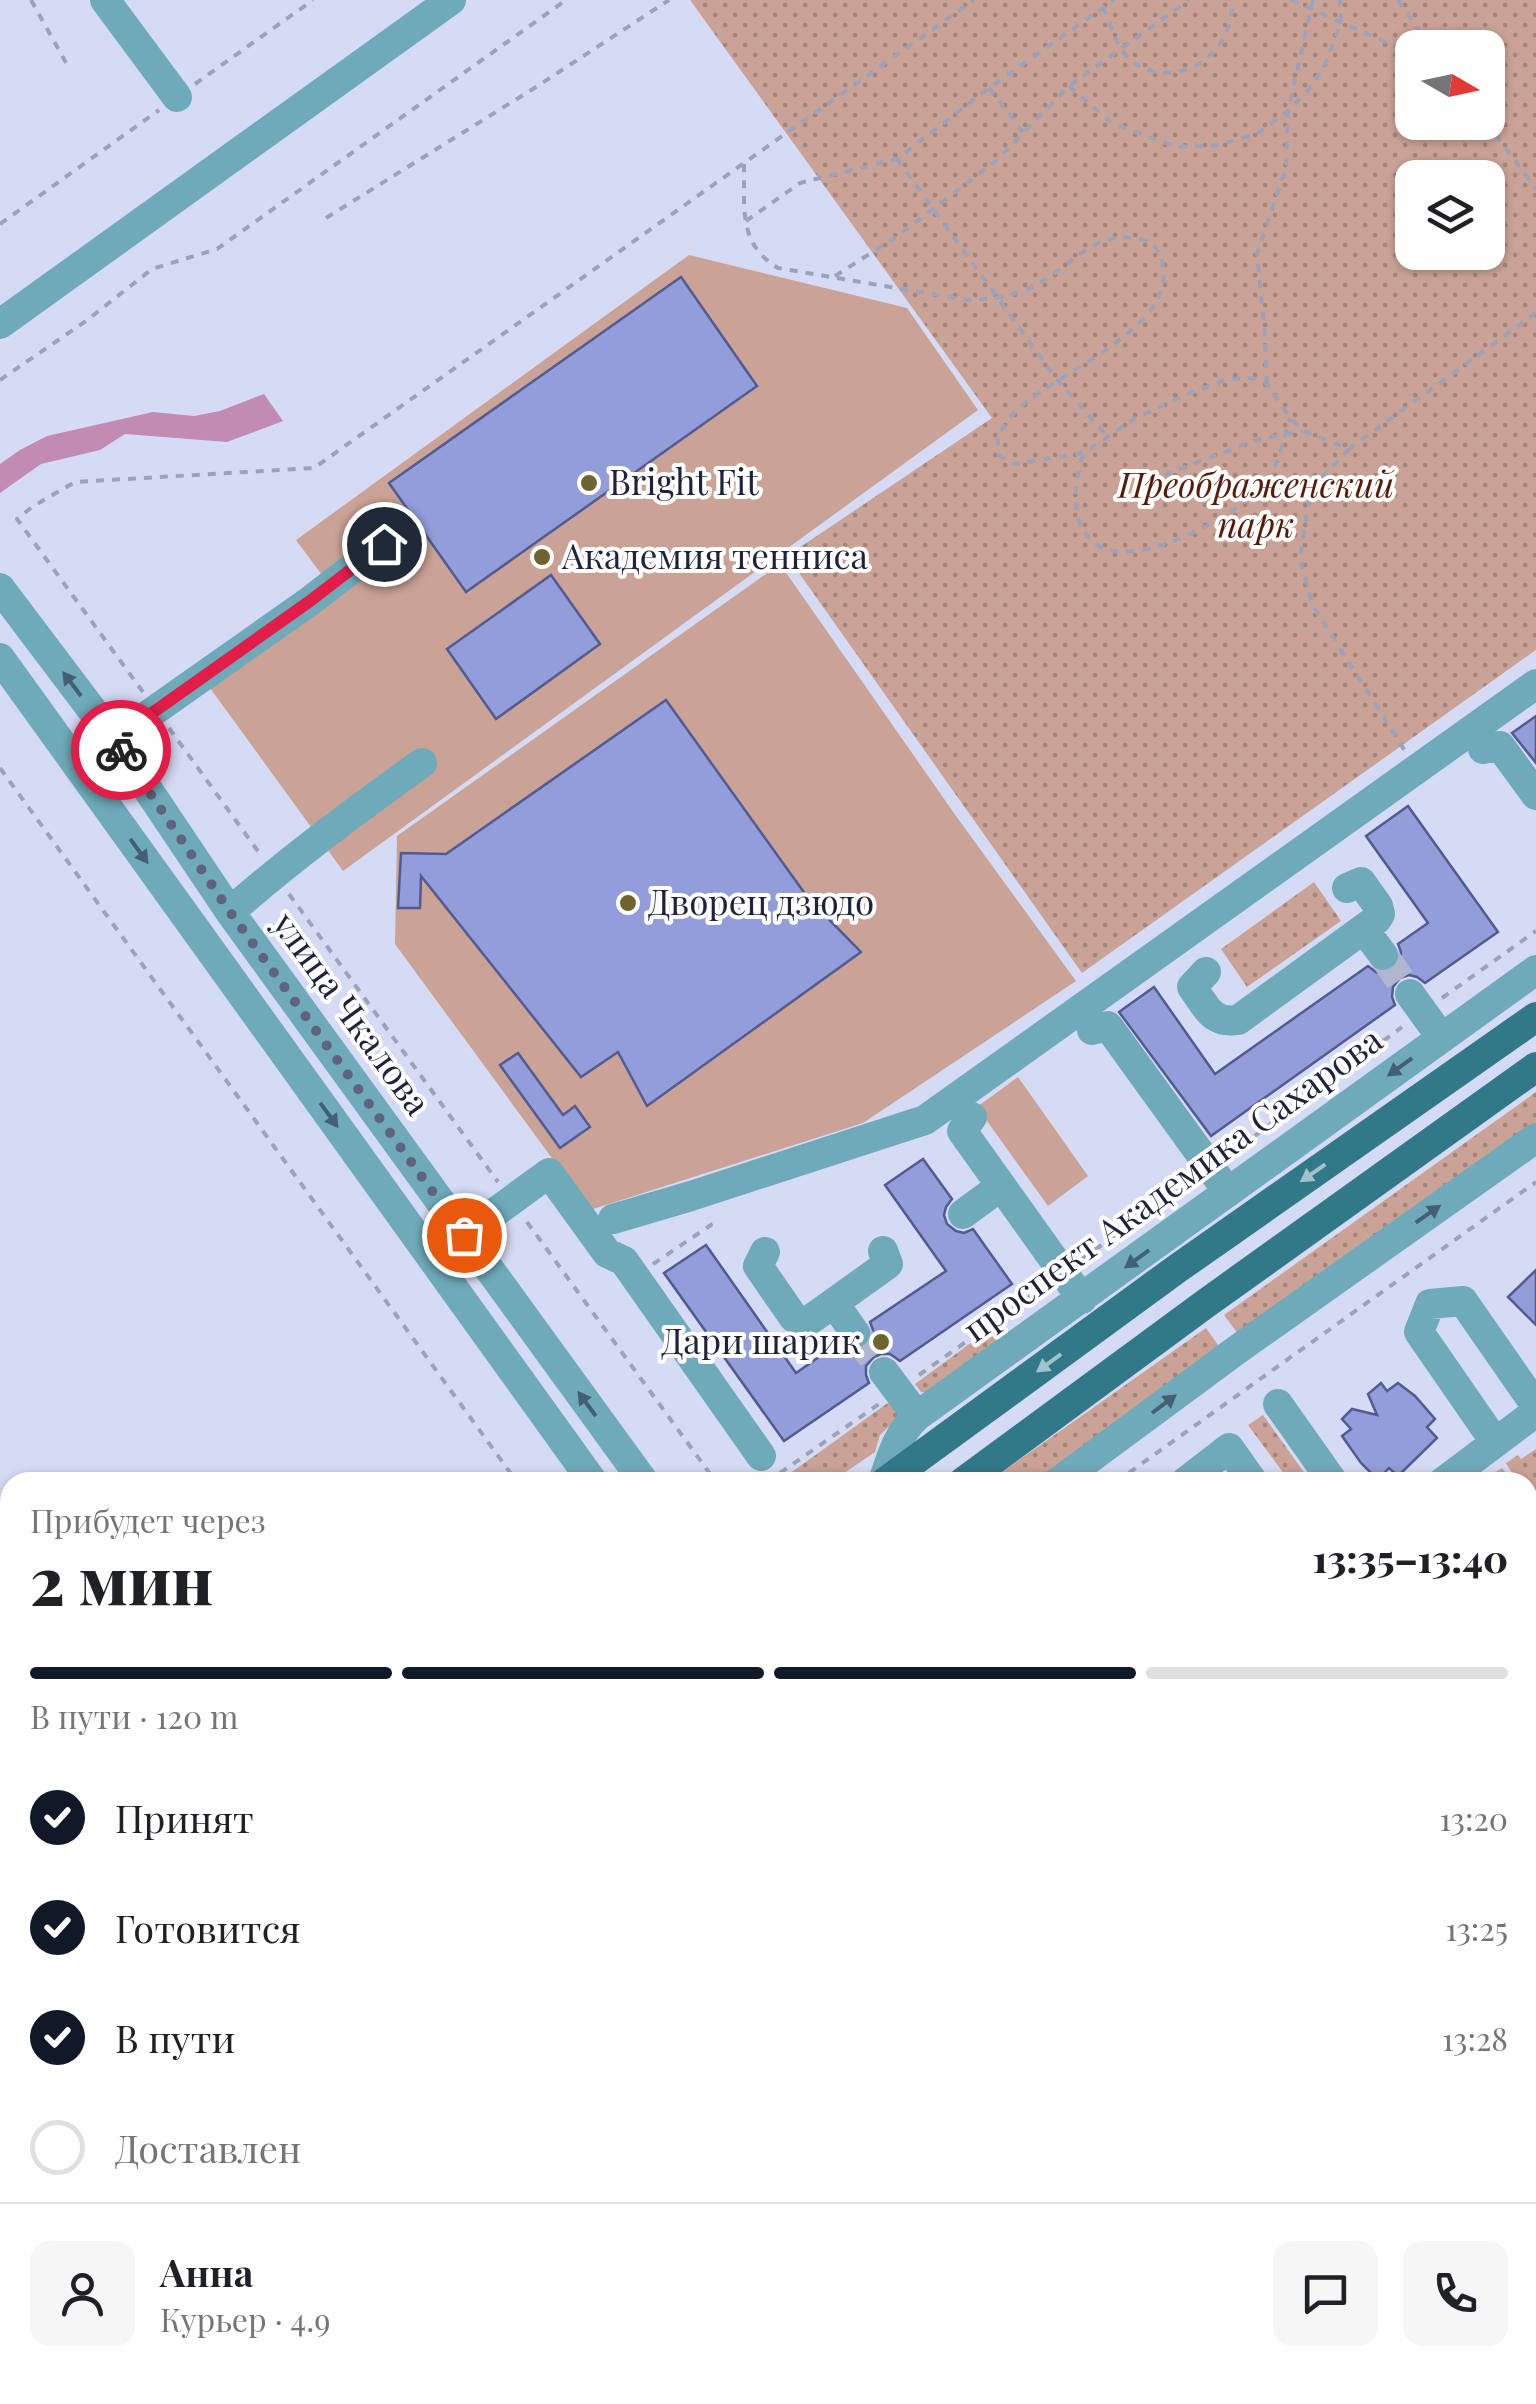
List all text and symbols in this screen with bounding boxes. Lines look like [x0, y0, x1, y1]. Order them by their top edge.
north arrow [1395, 30, 1505, 140]
map controls [1395, 30, 1505, 270]
button: layers [1395, 160, 1505, 270]
place label: Bright Fit [609, 457, 759, 504]
park label: Преображенский парк [1116, 460, 1395, 547]
marker: Bright Fit [578, 472, 600, 494]
pin [342, 502, 427, 587]
icon: home [357, 517, 412, 572]
place label: Академия тенниса [561, 531, 869, 578]
marker: Академия тенниса [531, 546, 553, 568]
one-way arrow [63, 671, 83, 697]
courier [71, 700, 171, 800]
icon: bike [94, 723, 149, 778]
one-way arrow [129, 838, 148, 864]
place label: Дворец дзюдо [648, 877, 874, 924]
marker: Дворец дзюдо [617, 892, 639, 914]
street label: улица Чкалова [263, 901, 443, 1124]
street label: проспект Академика Сахарова [953, 1015, 1391, 1351]
one-way arrow [1386, 1057, 1413, 1077]
one-way arrow [318, 1101, 338, 1128]
one-way arrow [1300, 1163, 1326, 1182]
pin [422, 1193, 507, 1278]
one-way arrow [1415, 1205, 1442, 1224]
icon: bag [437, 1208, 492, 1263]
one-way arrow [1124, 1248, 1150, 1268]
place label: Дари шарик [661, 1316, 861, 1363]
marker: Дари шарик [870, 1331, 892, 1353]
one-way arrow [1036, 1352, 1062, 1372]
one-way arrow [578, 1391, 597, 1417]
one-way arrow [1151, 1394, 1177, 1414]
text: Прибудет через [30, 1498, 266, 1541]
text: 13:35–13:40 [1313, 1532, 1508, 1583]
text: 2 мин [30, 1535, 213, 1621]
text: В пути · 120 m [30, 1694, 238, 1737]
icon: check [30, 1790, 85, 1845]
text: Принят [115, 1792, 254, 1843]
text: 13:20 [1439, 1796, 1508, 1839]
icon: check [30, 1900, 85, 1955]
text: Готовится [115, 1902, 301, 1953]
text: 13:25 [1445, 1906, 1508, 1949]
icon: check [30, 2010, 85, 2065]
text: В пути [115, 2012, 235, 2063]
text: 13:28 [1442, 2016, 1508, 2059]
text: Доставлен [115, 2122, 301, 2173]
button: person [30, 2241, 135, 2346]
button: chat [1273, 2241, 1378, 2346]
button: phone [1403, 2241, 1508, 2346]
text: Анна [160, 2246, 253, 2297]
text: Курьер · 4.9 [160, 2297, 331, 2340]

